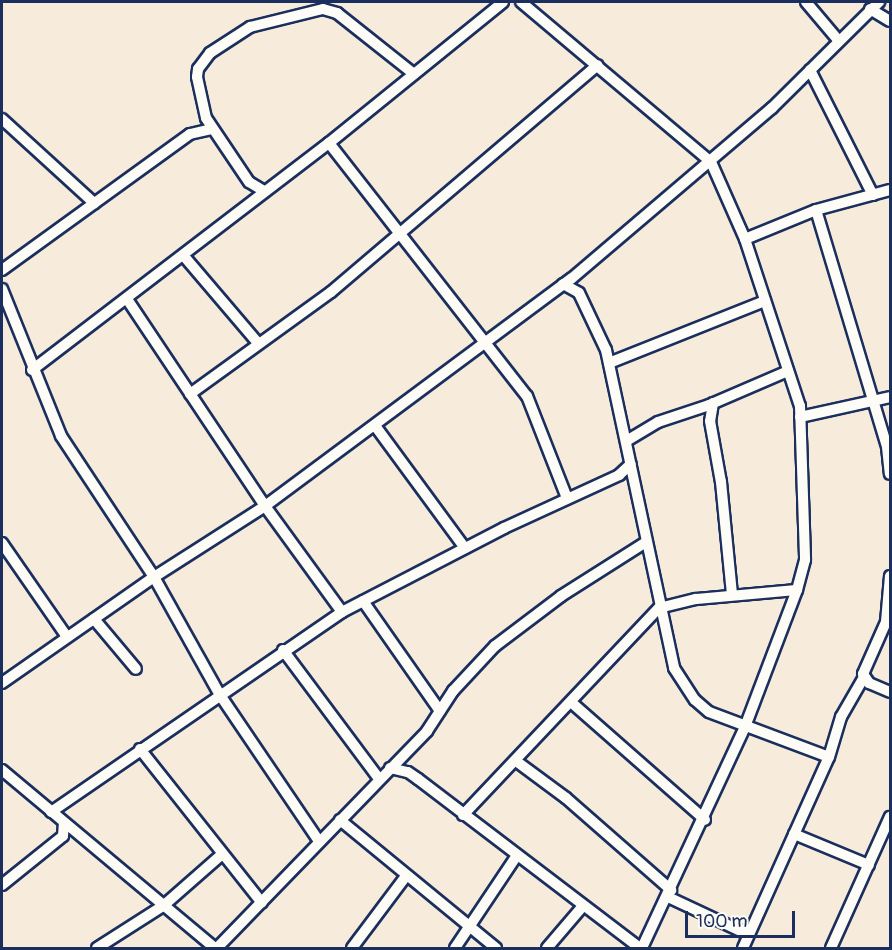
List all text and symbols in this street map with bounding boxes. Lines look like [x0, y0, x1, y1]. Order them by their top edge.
scale bar [688, 899, 798, 937]
text: 100 m [696, 910, 748, 933]

